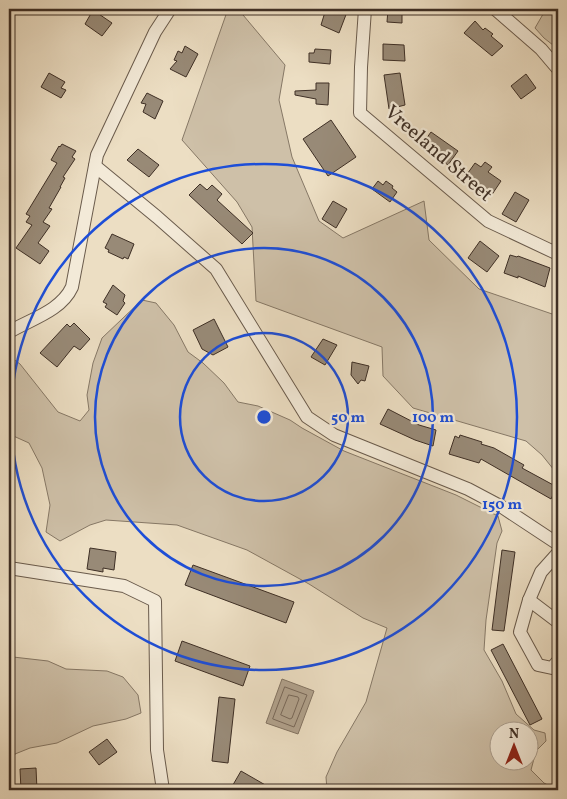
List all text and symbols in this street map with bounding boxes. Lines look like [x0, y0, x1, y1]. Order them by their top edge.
street label: Vreeland Street [378, 99, 498, 209]
centre of rings [255, 408, 273, 426]
text: 50 m [331, 408, 365, 429]
text: 100 m [412, 408, 455, 429]
text: 150 m [482, 495, 522, 516]
north arrow [490, 722, 540, 772]
text: N [509, 725, 519, 744]

